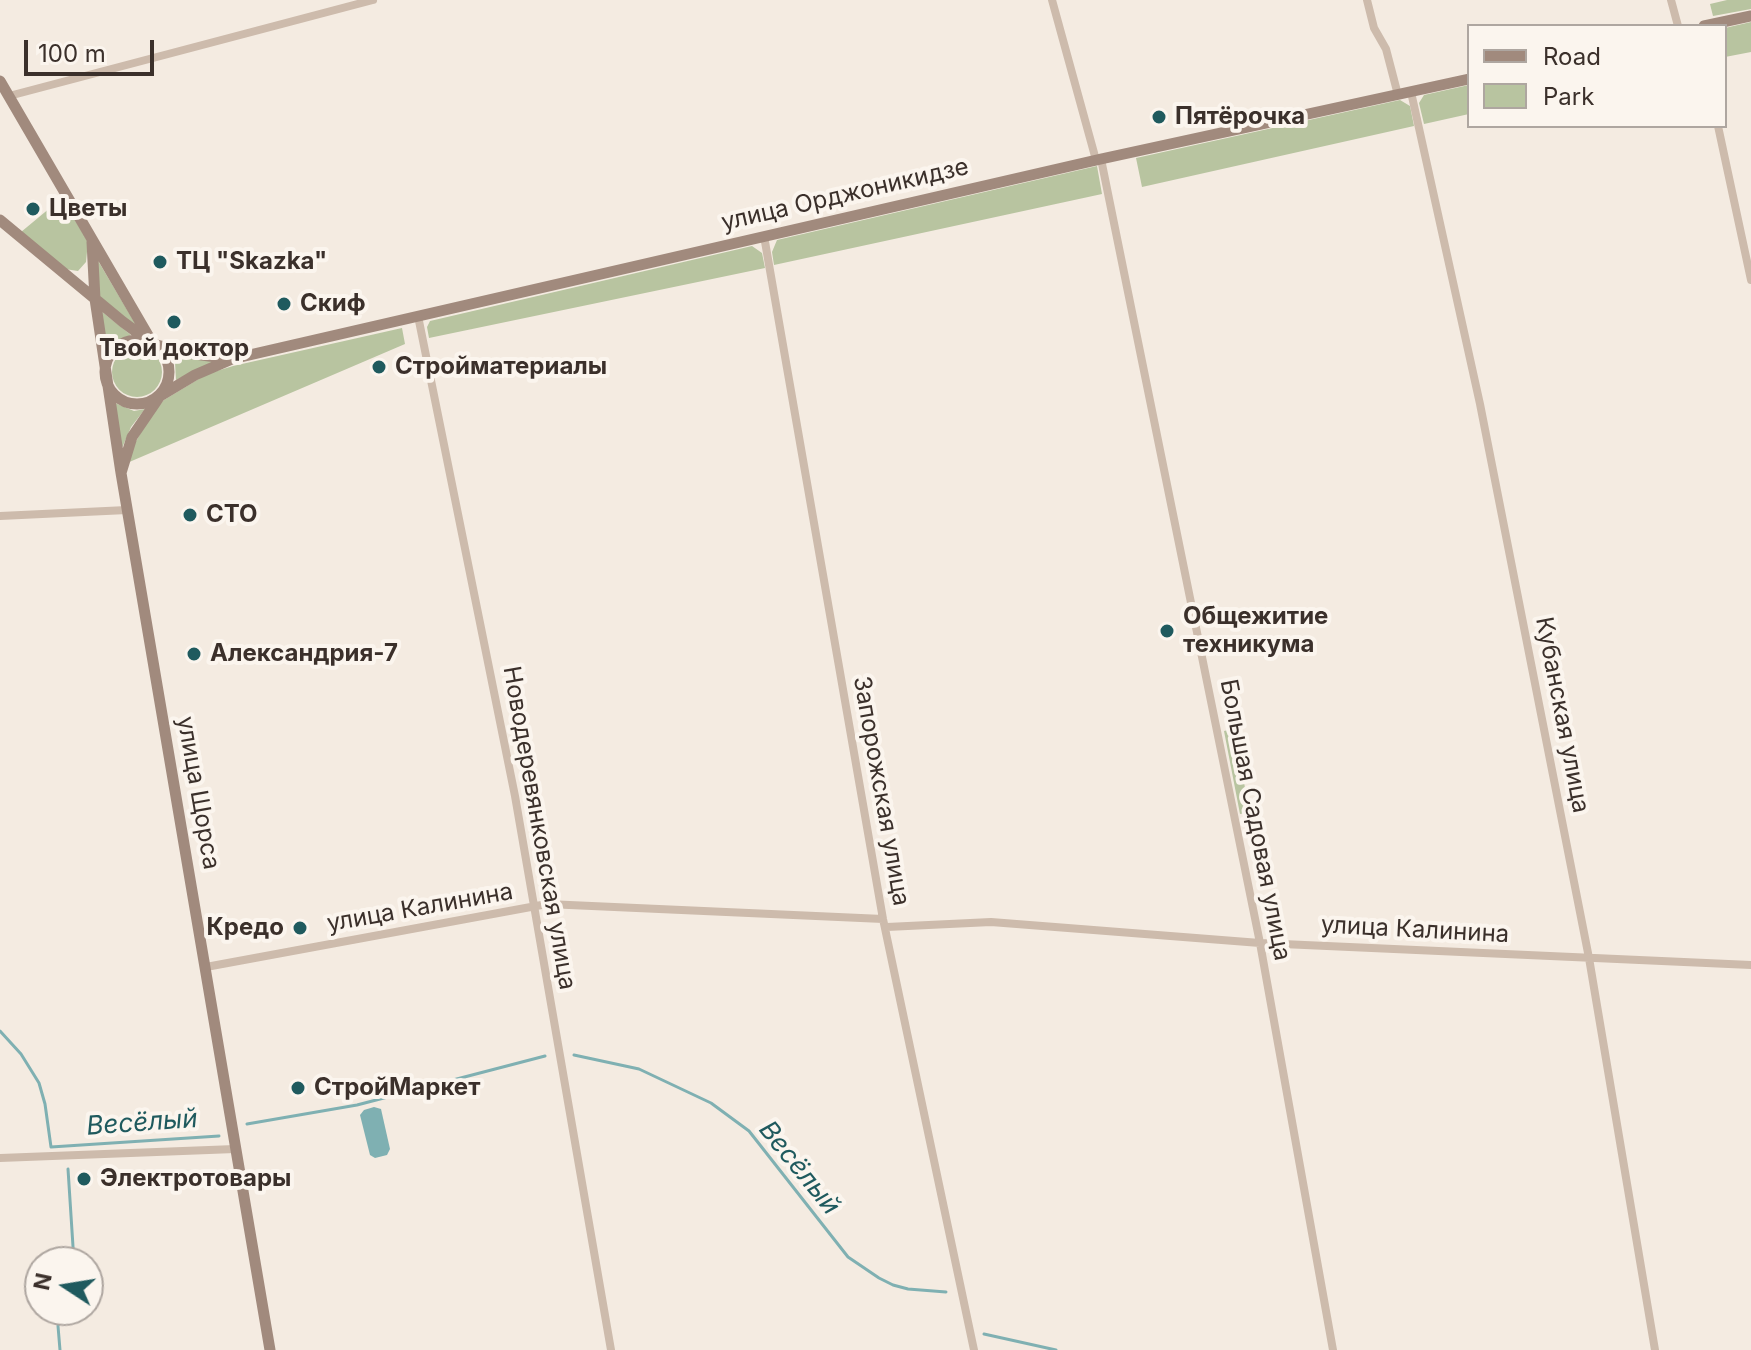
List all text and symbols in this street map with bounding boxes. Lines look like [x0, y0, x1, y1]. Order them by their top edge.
scale bar [28, 24, 158, 74]
legend [1467, 24, 1727, 128]
text: 100 m [38, 39, 106, 68]
text: Road [1543, 42, 1601, 71]
text: Park [1543, 82, 1594, 111]
place label: Пятёрочка [1175, 103, 1305, 131]
marker: Пятёрочка [1150, 108, 1168, 126]
street label: улица Орджоникидзе [719, 153, 971, 237]
place label: Цветы [49, 195, 127, 223]
marker: Цветы [24, 200, 42, 218]
place label: ТЦ "Skazka" [176, 248, 327, 276]
marker: ТЦ "Skazka" [151, 253, 169, 271]
place label: Скиф [300, 290, 366, 318]
marker: Скиф [275, 295, 293, 313]
marker: Твой доктор [165, 313, 183, 331]
place label: Твой доктор [99, 335, 249, 363]
place label: Стройматериалы [395, 353, 607, 381]
marker: Стройматериалы [370, 358, 388, 376]
place label: СТО [206, 501, 258, 529]
marker: СТО [181, 506, 199, 524]
place label: Общежитие техникума [1183, 603, 1328, 659]
street label: Кубанская улица [1529, 615, 1595, 815]
marker: Общежитие техникума [1158, 622, 1176, 640]
place label: Александрия-7 [210, 640, 398, 668]
marker: Александрия-7 [185, 645, 203, 663]
street label: Новодеревянковская улица [496, 664, 582, 992]
street label: Запорожская улица [847, 674, 915, 908]
street label: Большая Садовая улица [1214, 677, 1296, 963]
street label: улица Щорса [170, 714, 226, 872]
street label: улица Калинина [325, 877, 515, 939]
street label: улица Калинина [1320, 911, 1510, 949]
place label: Кредо [207, 914, 284, 942]
marker: Кредо [291, 919, 309, 937]
place label: СтройМаркет [314, 1074, 480, 1102]
marker: СтройМаркет [289, 1079, 307, 1097]
water label: Весёлый [85, 1104, 199, 1142]
water label: Весёлый [752, 1115, 846, 1221]
place label: Электротовары [100, 1165, 291, 1193]
marker: Электротовары [75, 1170, 93, 1188]
north arrow [24, 1246, 104, 1326]
text: N [28, 1271, 57, 1292]

